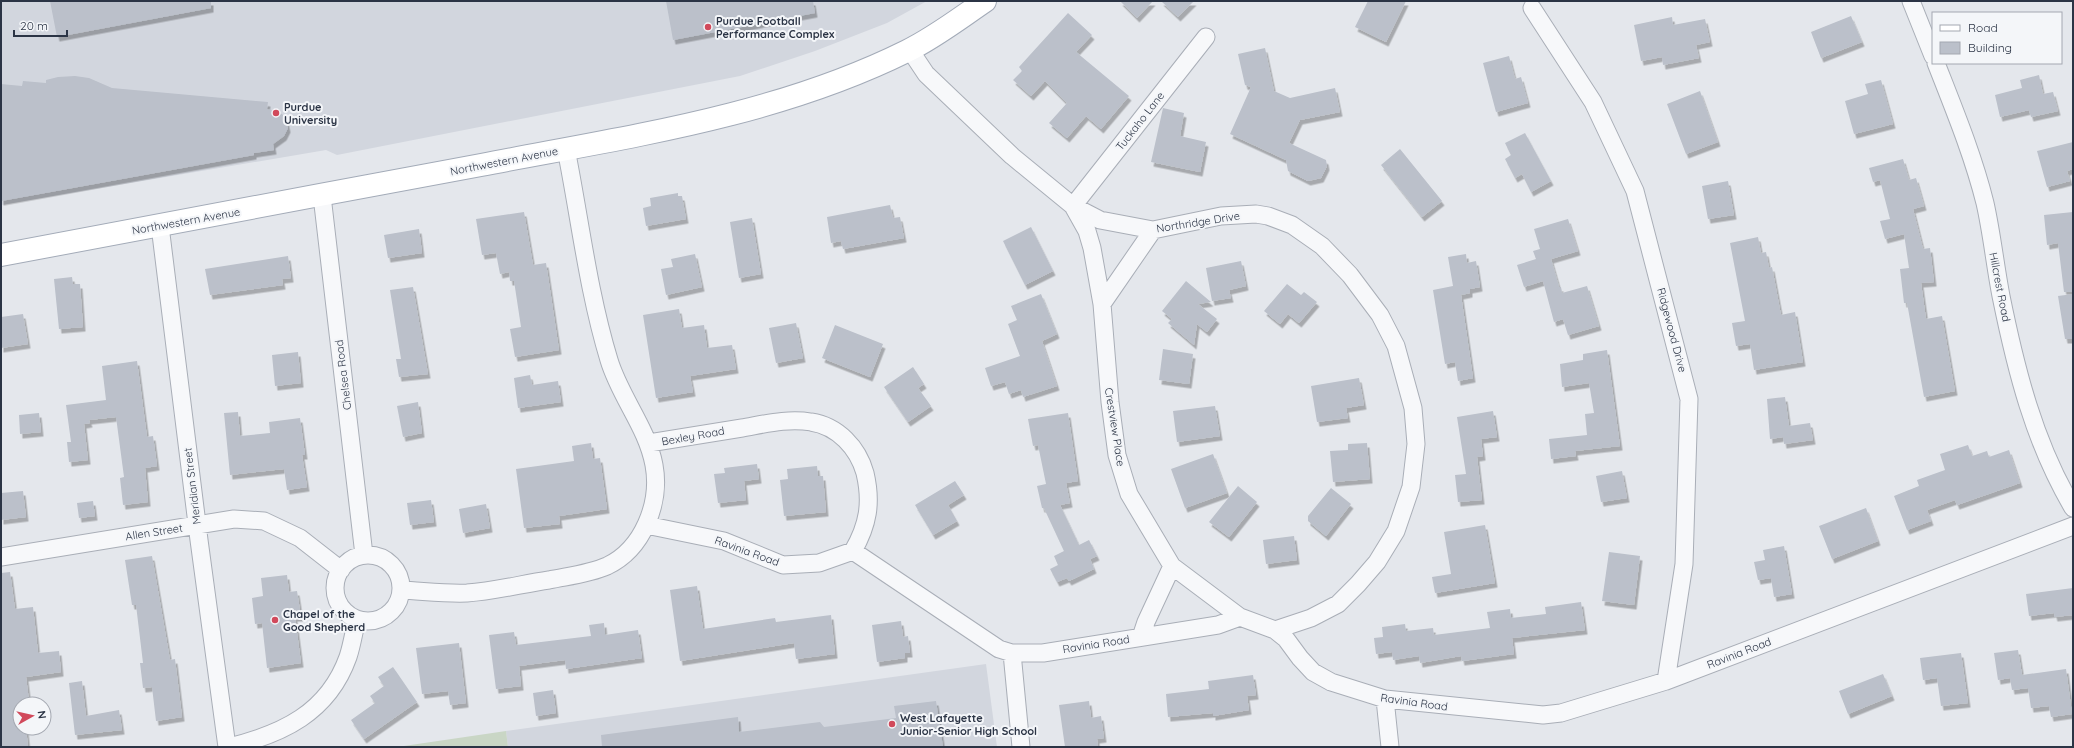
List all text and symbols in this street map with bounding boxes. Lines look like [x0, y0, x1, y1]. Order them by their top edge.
scale bar [14, 12, 67, 38]
legend [1932, 12, 2062, 64]
place label: Purdue Football Performance Complex [716, 14, 835, 41]
text: 20 m [20, 18, 48, 33]
text: Road [1968, 20, 1998, 35]
marker: Purdue Football Performance Complex [703, 22, 713, 32]
text: Building [1968, 40, 2012, 55]
street label: Tuckaho Lane [1113, 89, 1167, 153]
place label: Purdue University [284, 100, 337, 127]
marker: Purdue University [271, 108, 281, 118]
street label: Northwestern Avenue [449, 144, 559, 178]
street label: Northwestern Avenue [131, 205, 241, 237]
street label: Northridge Drive [1155, 208, 1241, 236]
street label: Hillcrest Road [1986, 251, 2014, 323]
street label: Ridgewood Drive [1654, 286, 1690, 374]
street label: Chelsea Road [332, 339, 354, 411]
street label: Crestview Place [1102, 387, 1128, 467]
street label: Bexley Road [660, 424, 726, 448]
street label: Meridian Street [180, 447, 204, 525]
street label: Allen Street [124, 521, 184, 543]
street label: Ravinia Road [713, 533, 781, 569]
place label: Chapel of the Good Shepherd [283, 607, 365, 634]
marker: Chapel of the Good Shepherd [270, 615, 280, 625]
street label: Ravinia Road [1061, 632, 1131, 656]
street label: Ravinia Road [1705, 634, 1773, 672]
street label: Ravinia Road [1379, 690, 1449, 714]
north arrow [12, 696, 52, 736]
text: N [34, 710, 49, 720]
place label: West Lafayette Junior-Senior High School [900, 711, 1037, 738]
marker: West Lafayette Junior-Senior High School [887, 719, 897, 729]

